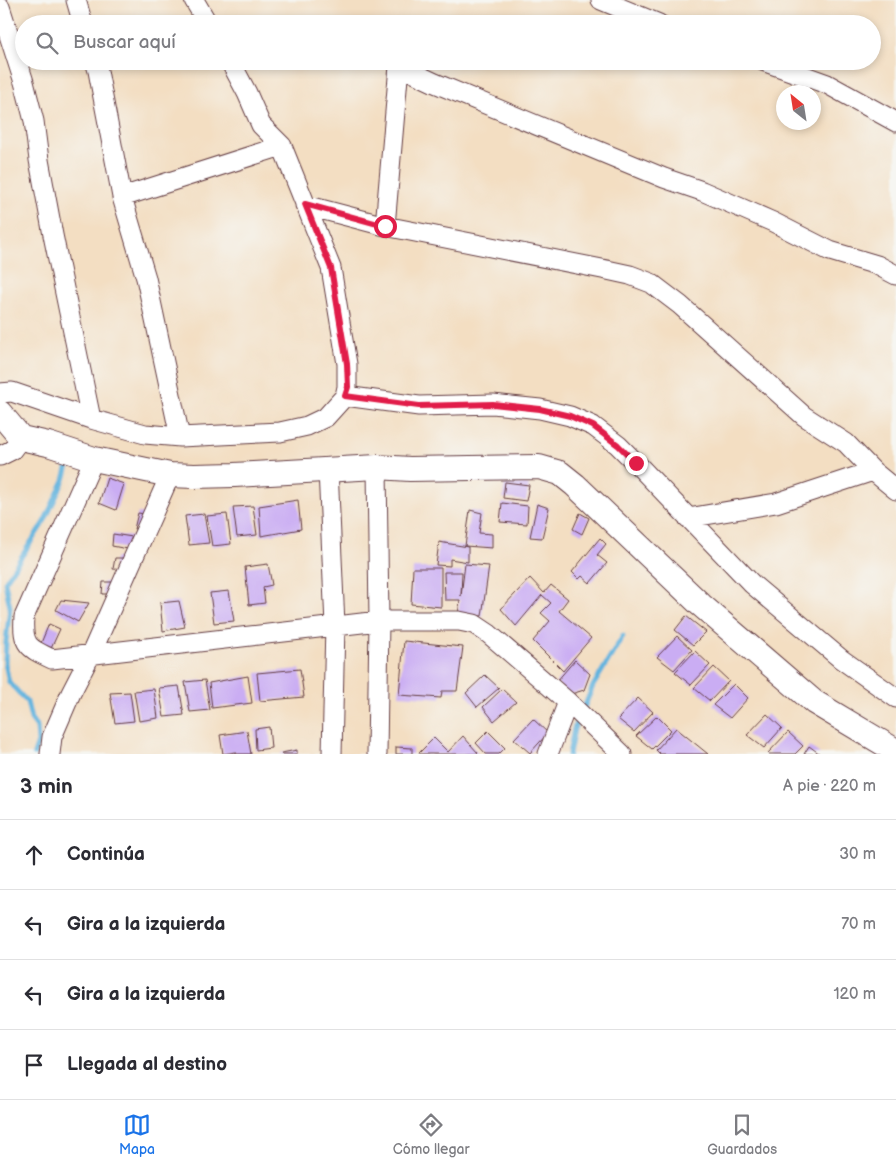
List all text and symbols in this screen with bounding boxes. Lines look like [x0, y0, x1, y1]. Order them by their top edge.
search box [15, 15, 881, 70]
icon: search [33, 29, 61, 57]
text: Buscar aquí [73, 31, 176, 54]
north arrow [776, 85, 821, 130]
route start [374, 215, 397, 238]
route end [625, 452, 648, 475]
text: 3 min [20, 774, 73, 799]
text: A pie · 220 m [783, 777, 876, 796]
icon: ahead [20, 841, 48, 869]
text: Continúa [67, 843, 145, 866]
text: 30 m [839, 845, 876, 864]
icon: left [20, 911, 48, 939]
text: Gira a la izquierda [67, 913, 225, 936]
text: 70 m [841, 915, 876, 934]
icon: left [20, 981, 48, 1009]
text: Gira a la izquierda [67, 983, 225, 1006]
text: 120 m [833, 985, 876, 1004]
icon: arrive [20, 1051, 48, 1079]
text: Llegada al destino [67, 1053, 227, 1076]
tab: Mapa [119, 1111, 155, 1158]
tab: Cómo llegar [393, 1111, 469, 1158]
tab: Guardados [707, 1111, 777, 1158]

